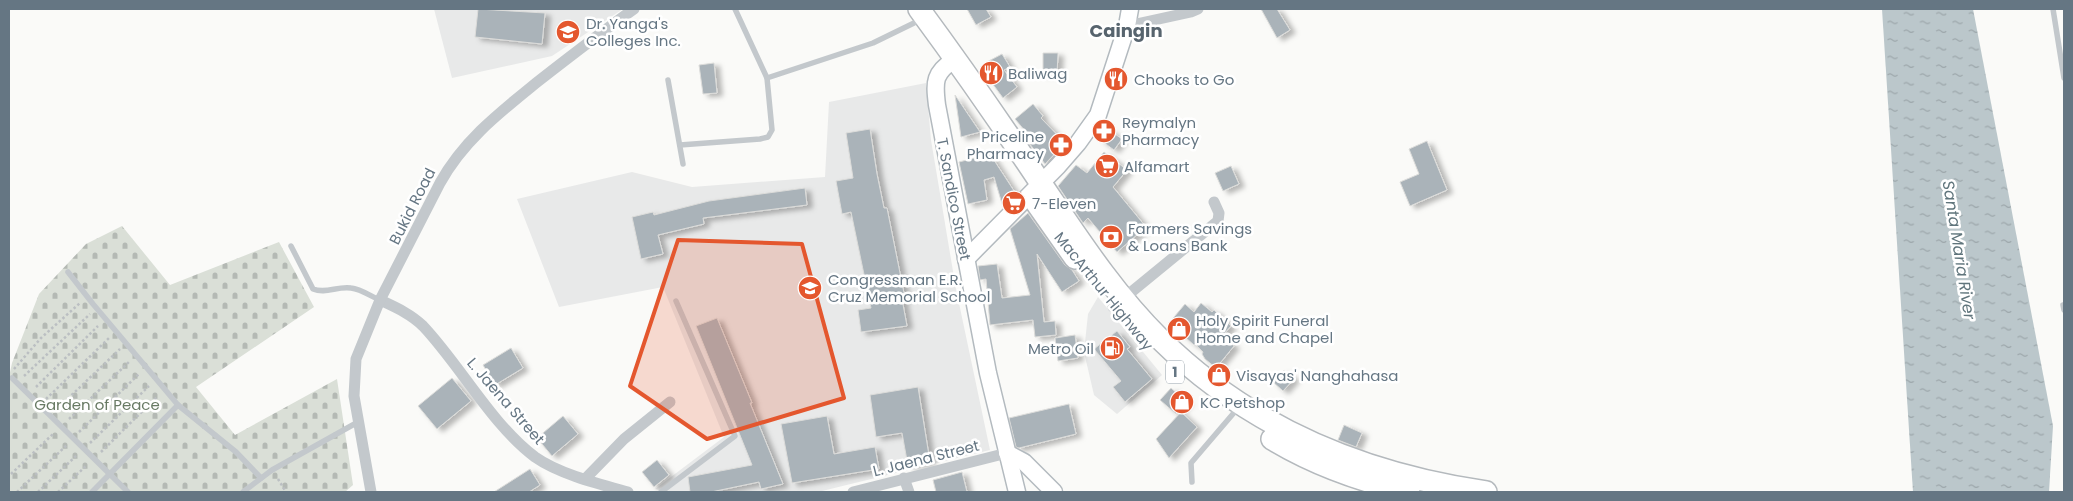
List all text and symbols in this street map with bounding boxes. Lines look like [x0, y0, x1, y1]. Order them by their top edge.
place label: Dr. Yanga's Colleges Inc. [586, 13, 681, 51]
district label: Caingin [1089, 18, 1163, 43]
school or university icon: Dr. Yanga's Colleges Inc. [555, 19, 581, 45]
restaurant icon: Baliwag [978, 60, 1004, 86]
place label: Baliwag [1008, 63, 1067, 84]
restaurant icon: Chooks to Go [1103, 66, 1129, 92]
place label: Chooks to Go [1134, 69, 1234, 90]
place label: Reymalyn Pharmacy [1122, 112, 1200, 150]
pharmacy icon: Reymalyn Pharmacy [1091, 118, 1117, 144]
place label: Priceline Pharmacy [967, 126, 1045, 164]
pharmacy icon: Priceline Pharmacy [1048, 132, 1074, 158]
street label: T. Sandico Street [932, 136, 976, 262]
supermarket icon: Alfamart [1094, 153, 1120, 179]
place label: Alfamart [1124, 156, 1190, 177]
street label: Bukid Road [384, 164, 440, 248]
water label: Santa Maria River [1937, 179, 1981, 322]
supermarket icon: 7-Eleven [1001, 190, 1027, 216]
place label: 7-Eleven [1032, 193, 1096, 214]
place label: Farmers Savings & Loans Bank [1128, 218, 1252, 256]
bank icon: Farmers Savings & Loans Bank [1098, 224, 1124, 250]
street label: MacArthur Highway [1050, 227, 1159, 355]
place label: Congressman E.R. Cruz Memorial School [828, 269, 990, 307]
school or university icon: Congressman E.R. Cruz Memorial School [797, 275, 823, 301]
place label: Holy Spirit Funeral Home and Chapel [1196, 310, 1333, 348]
shop icon: Holy Spirit Funeral Home and Chapel [1166, 316, 1192, 342]
fuel station icon: Metro Oil [1099, 335, 1125, 361]
place label: Metro Oil [1028, 338, 1094, 359]
street label: L. Jaena Street [462, 353, 550, 449]
road number: 1 [1166, 361, 1184, 384]
shop icon: Visayas' Nanghahasa [1206, 362, 1232, 388]
place label: Visayas' Nanghahasa [1236, 365, 1398, 386]
shop icon: KC Petshop [1169, 389, 1195, 415]
place label: KC Petshop [1200, 392, 1285, 413]
park label: Garden of Peace [34, 394, 160, 415]
street label: L. Jaena Street [871, 435, 981, 481]

